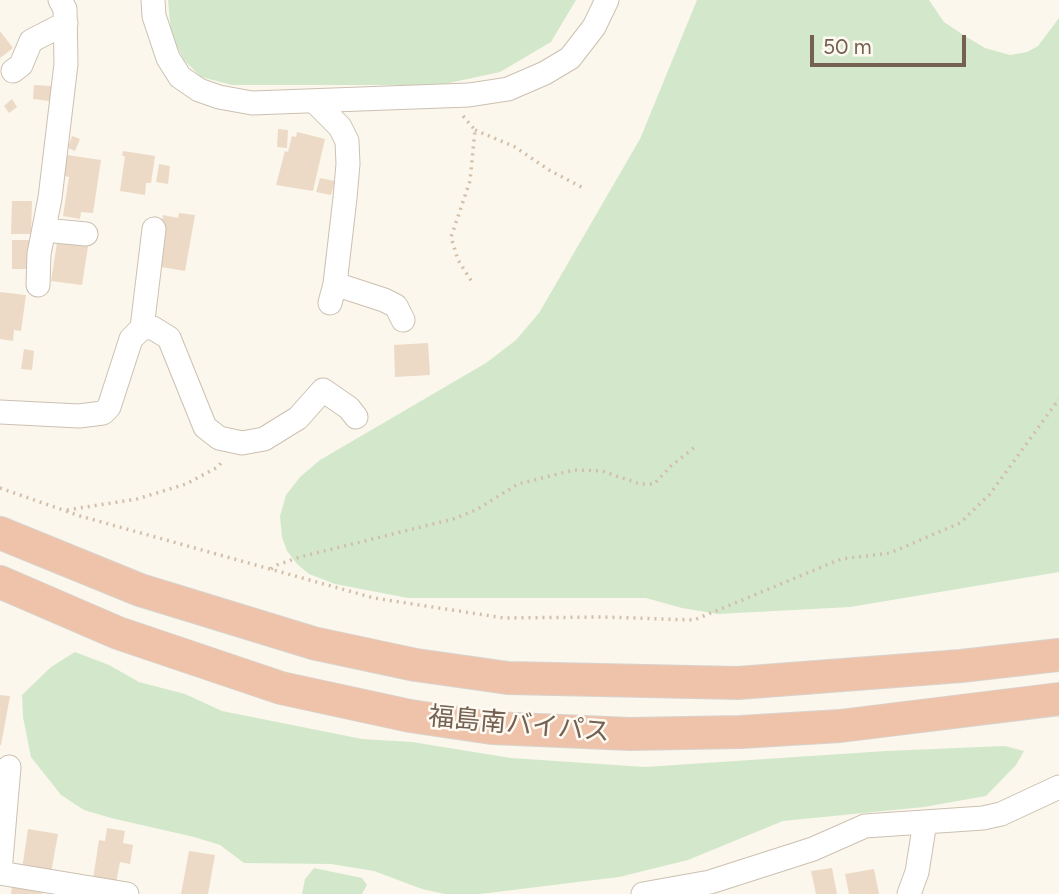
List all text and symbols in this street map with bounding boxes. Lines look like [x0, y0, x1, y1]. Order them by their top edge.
scale bar [814, 21, 970, 65]
text: 50 m [823, 34, 872, 59]
street label: 福島南バイパス [427, 702, 611, 748]

